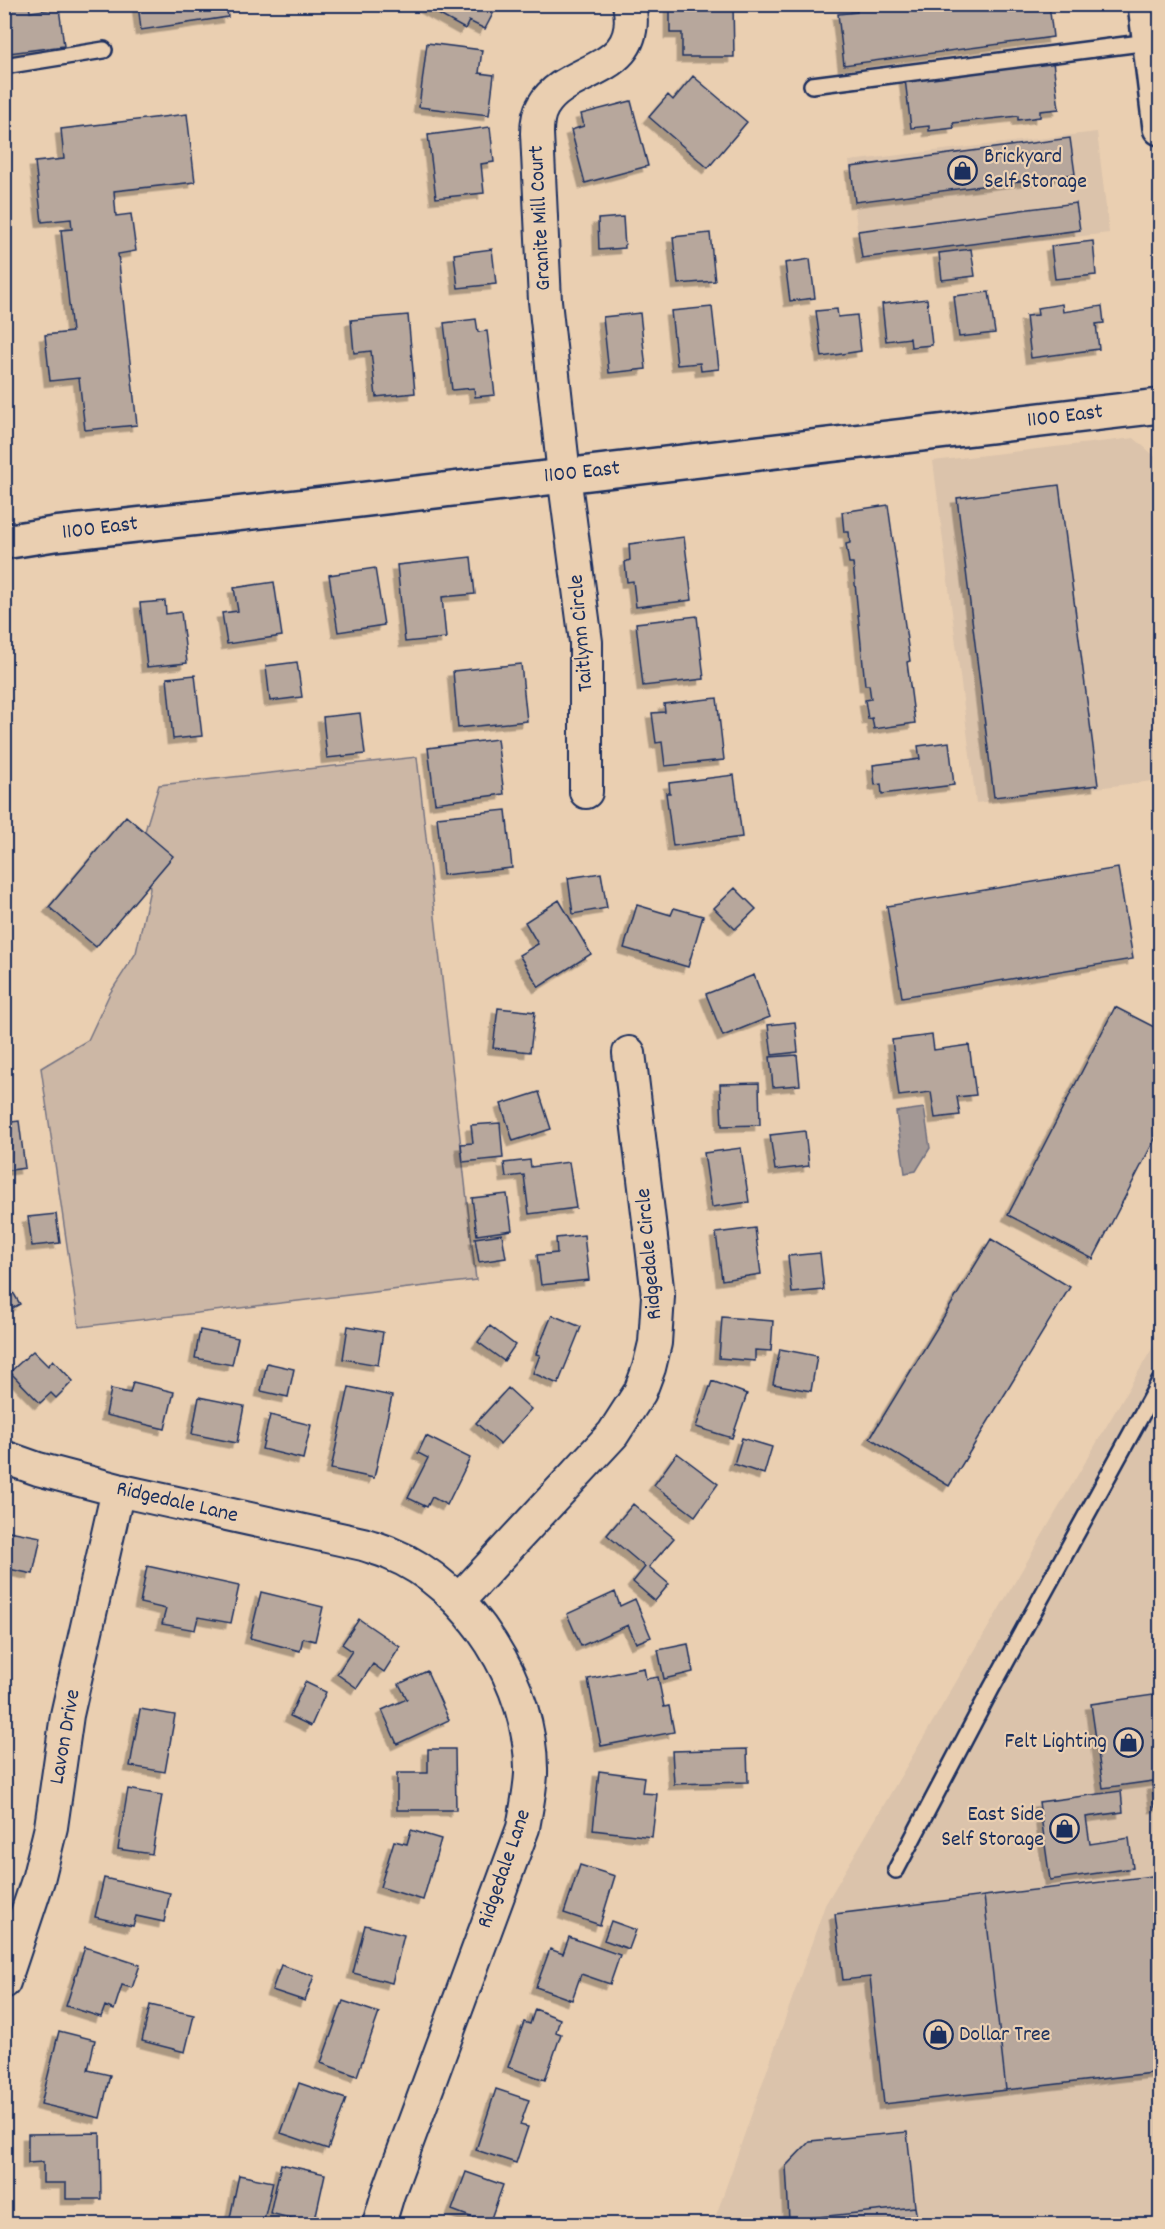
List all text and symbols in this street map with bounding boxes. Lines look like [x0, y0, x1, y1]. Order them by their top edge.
place label: Brickyard Self Storage [984, 142, 1087, 198]
street label: Granite Mill Court [522, 145, 560, 291]
shop icon: Brickyard Self Storage [947, 154, 979, 186]
street label: 1100 East [1025, 397, 1105, 437]
street label: 1100 East [542, 454, 622, 492]
street label: 1100 East [60, 509, 140, 549]
street label: Taitlynn Circle [561, 573, 603, 693]
street label: Ridgedale Circle [629, 1187, 671, 1321]
street label: Ridgedale Lane [113, 1474, 241, 1532]
street label: Lavon Drive [42, 1687, 90, 1787]
shop icon: Felt Lighting [1112, 1726, 1144, 1758]
place label: Felt Lighting [1004, 1727, 1107, 1758]
place label: East Side Self Storage [941, 1800, 1044, 1856]
street label: Ridgedale Lane [470, 1805, 540, 1933]
shop icon: East Side Self Storage [1049, 1812, 1081, 1844]
shop icon: Dollar Tree [922, 2019, 954, 2051]
place label: Dollar Tree [959, 2020, 1050, 2051]

